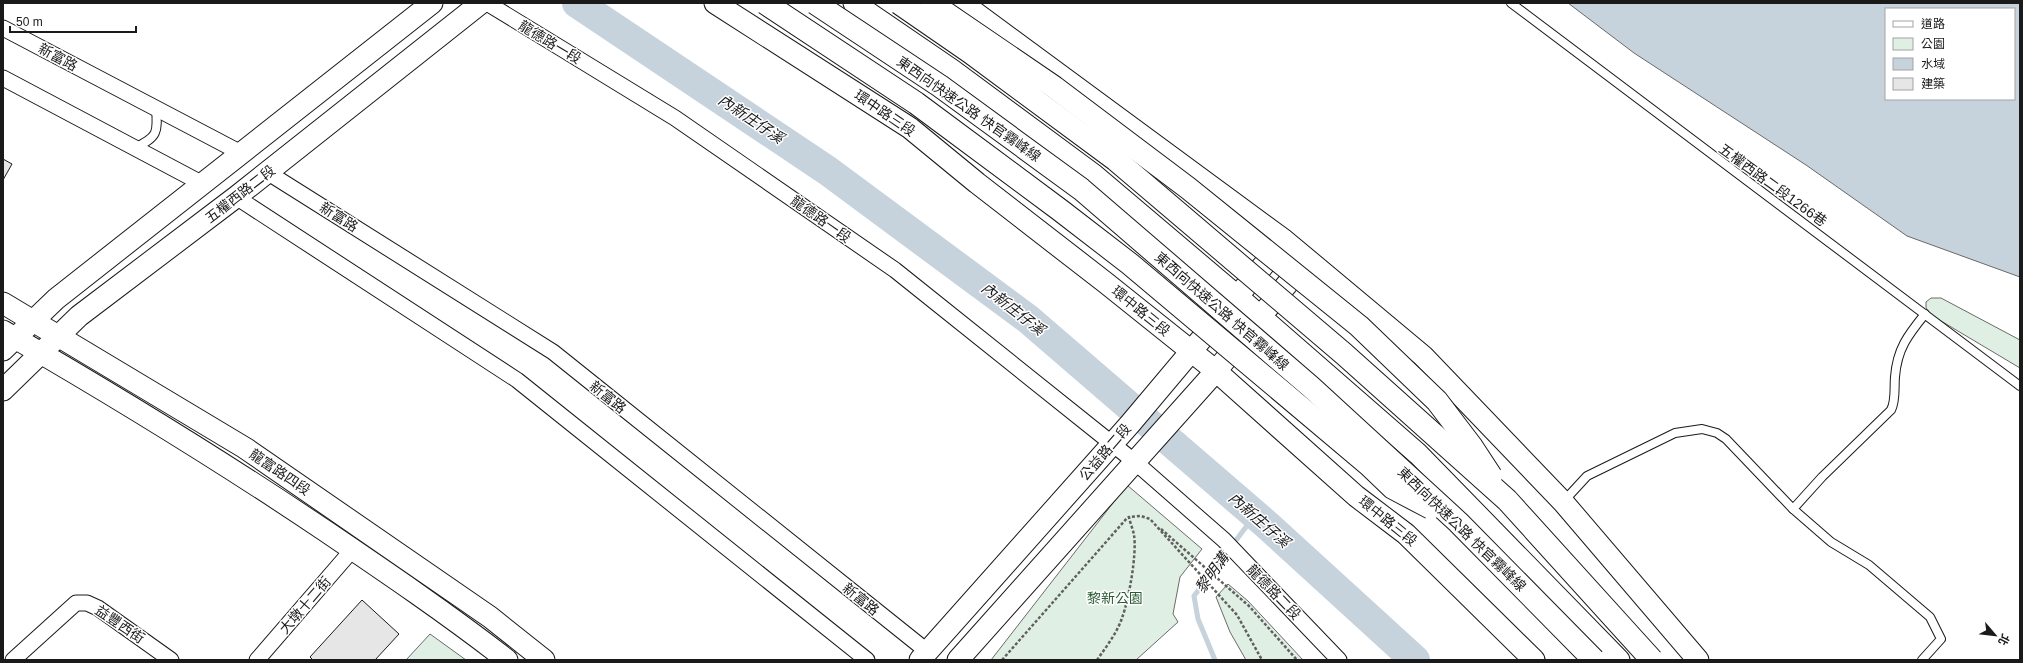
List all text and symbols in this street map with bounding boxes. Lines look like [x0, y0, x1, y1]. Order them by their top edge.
scale bar [10, 8, 136, 34]
legend [1885, 8, 2015, 100]
text: 50 m [16, 15, 43, 29]
street label: 龍德路一段 [516, 17, 584, 67]
text: 道路 [1921, 17, 1945, 31]
text: 公園 [1921, 37, 1945, 51]
street label: 新富路 [36, 40, 80, 74]
street label: 東西向快速公路 快官霧峰線 [894, 53, 1044, 165]
text: 水域 [1921, 57, 1945, 71]
text: 建築 [1921, 77, 1945, 91]
street label: 環中路三段 [852, 87, 918, 139]
water label: 內新庄仔溪 [715, 91, 789, 148]
street label: 五權西路二段1266巷 [1716, 141, 1830, 229]
street label: 五權西路二段 [202, 162, 278, 226]
street label: 龍德路一段 [788, 192, 854, 246]
street label: 新富路 [317, 199, 361, 235]
street label: 東西向快速公路 快官霧峰線 [1152, 249, 1292, 373]
water label: 內新庄仔溪 [979, 279, 1050, 340]
street label: 環中路三段 [1109, 283, 1173, 339]
street label: 新富路 [587, 378, 629, 416]
street label: 公益路二段 [1076, 420, 1134, 484]
street label: 龍富路四段 [247, 446, 313, 498]
street label: 東西向快速公路 快官霧峰線 [1395, 464, 1529, 594]
water label: 內新庄仔溪 [1225, 489, 1295, 552]
street label: 環中路三段 [1356, 493, 1420, 549]
water label: 黎明溝 [1191, 548, 1233, 596]
street label: 龍德路二段 [1244, 561, 1304, 623]
street label: 大墩十二街 [276, 573, 334, 637]
street label: 新富路 [840, 580, 882, 618]
park label: 黎新公園 [1087, 590, 1143, 606]
street label: 益豐西街 [92, 602, 148, 646]
north arrow [1975, 615, 2015, 655]
text: 北 [1996, 632, 2012, 647]

